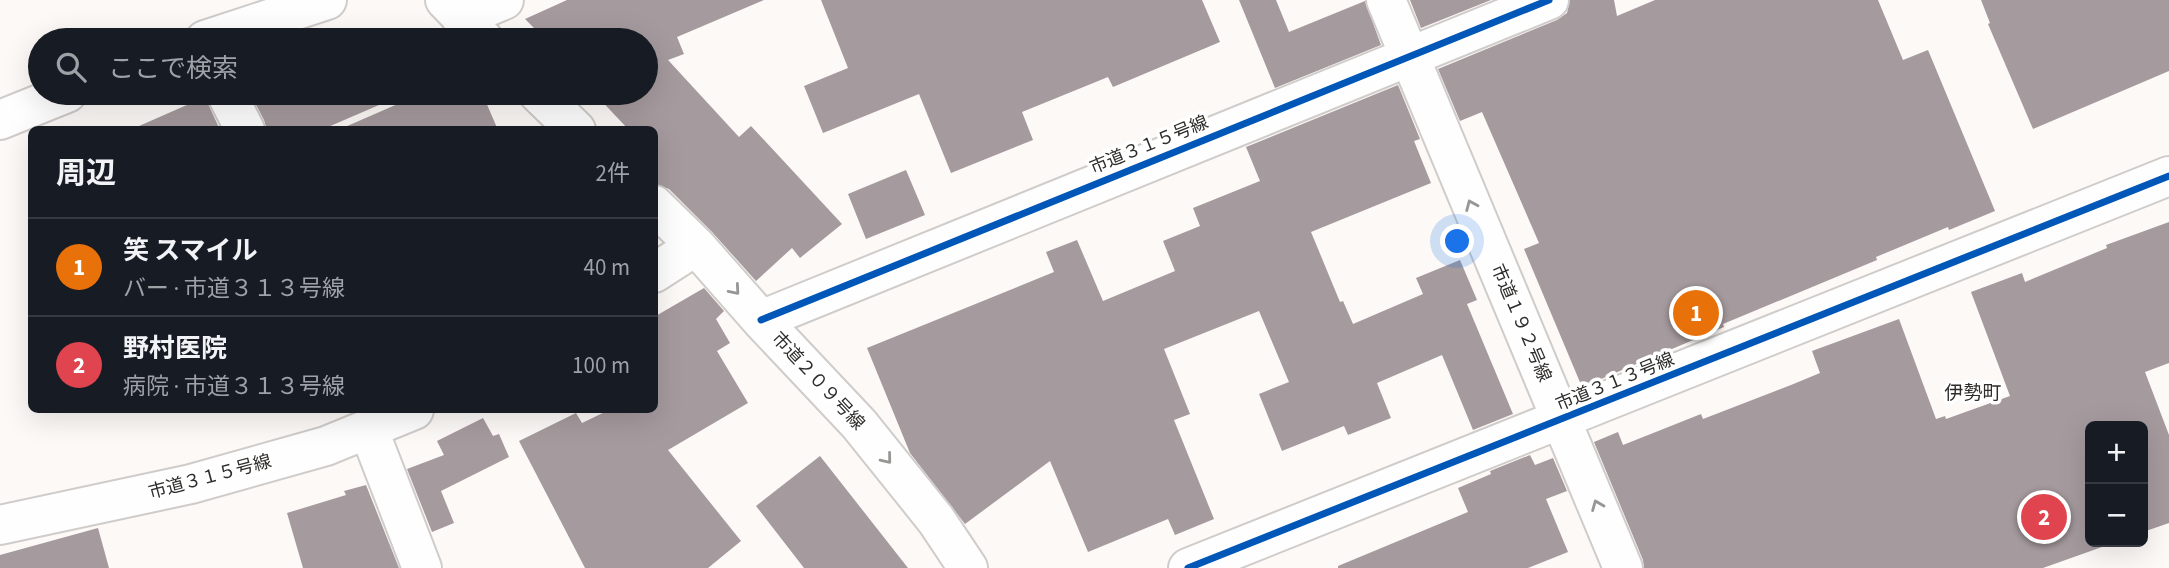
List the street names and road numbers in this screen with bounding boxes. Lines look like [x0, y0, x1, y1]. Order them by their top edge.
street label: 市道３１５号線 [1086, 110, 1212, 180]
street label: 市道１９２号線 [1485, 260, 1557, 386]
street label: 市道２０９号線 [766, 326, 870, 436]
street label: 市道３１３号線 [1552, 347, 1678, 417]
street label: 市道３１５号線 [146, 449, 274, 505]

